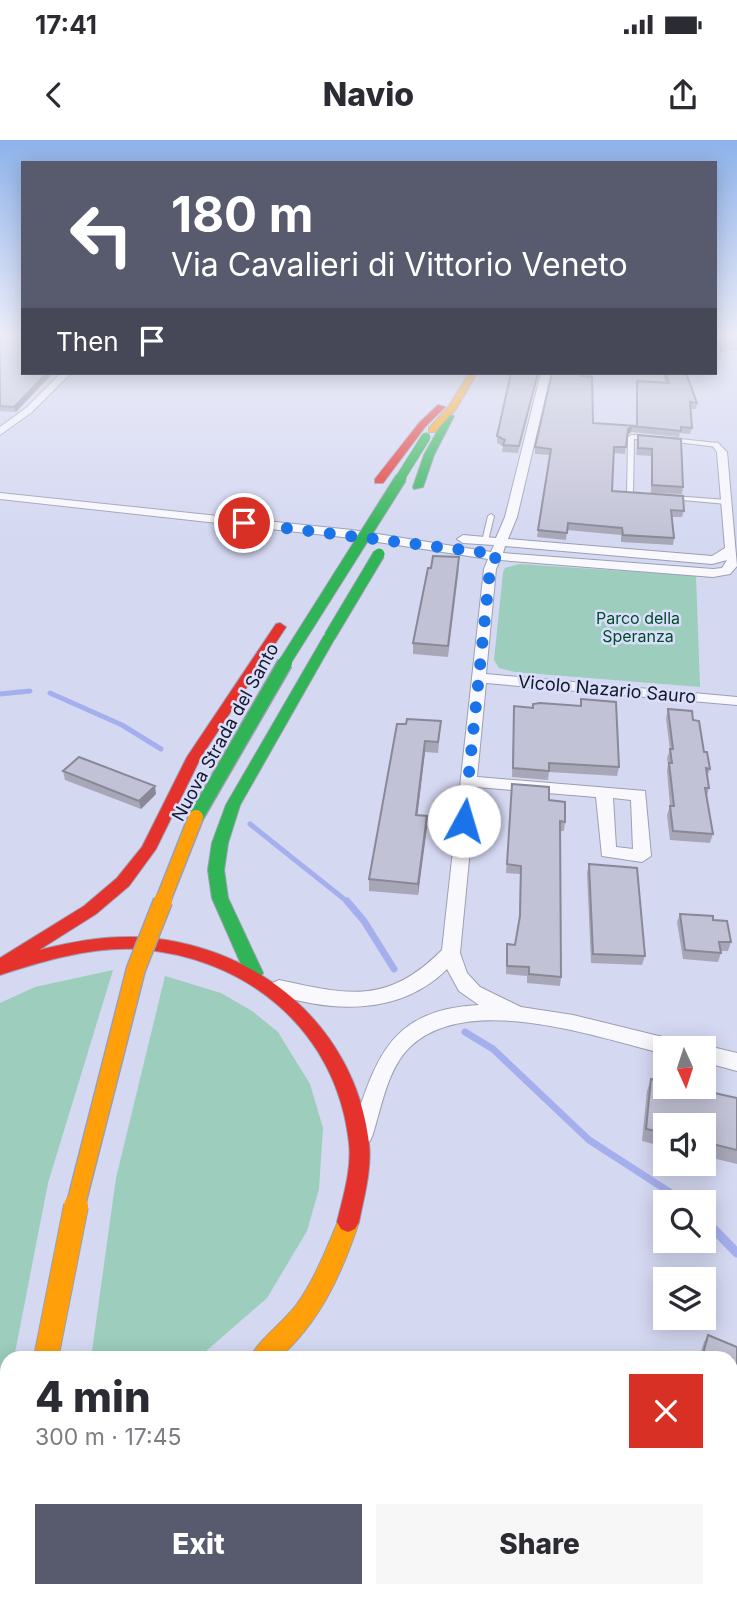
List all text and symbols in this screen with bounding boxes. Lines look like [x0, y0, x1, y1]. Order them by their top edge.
text: 17:41 [35, 9, 97, 40]
text: Navio [323, 75, 414, 114]
icon: back [35, 76, 73, 114]
icon: share [664, 76, 702, 114]
text: 180 m [171, 185, 313, 244]
icon: left [56, 189, 147, 280]
text: Via Cavalieri di Vittorio Veneto [171, 245, 628, 284]
icon: arrive [133, 322, 171, 360]
text: Then [56, 326, 119, 357]
pin [214, 493, 274, 553]
icon: arrive [225, 504, 263, 542]
park label: Parco della Speranza [596, 608, 680, 646]
street label: Nuova Strada del Santo [167, 639, 283, 825]
street label: Vicolo Nazario Sauro [517, 671, 697, 707]
position arrow [427, 784, 501, 858]
north arrow [653, 1036, 716, 1099]
map controls [653, 1036, 716, 1330]
button: sound [653, 1113, 716, 1176]
button: search [653, 1190, 716, 1253]
button: layers [653, 1267, 716, 1330]
text: 4 min [35, 1371, 151, 1422]
button: close [629, 1374, 703, 1448]
text: 300 m · 17:45 [35, 1423, 181, 1451]
button: Exit [35, 1504, 362, 1584]
button: Share [376, 1504, 703, 1584]

